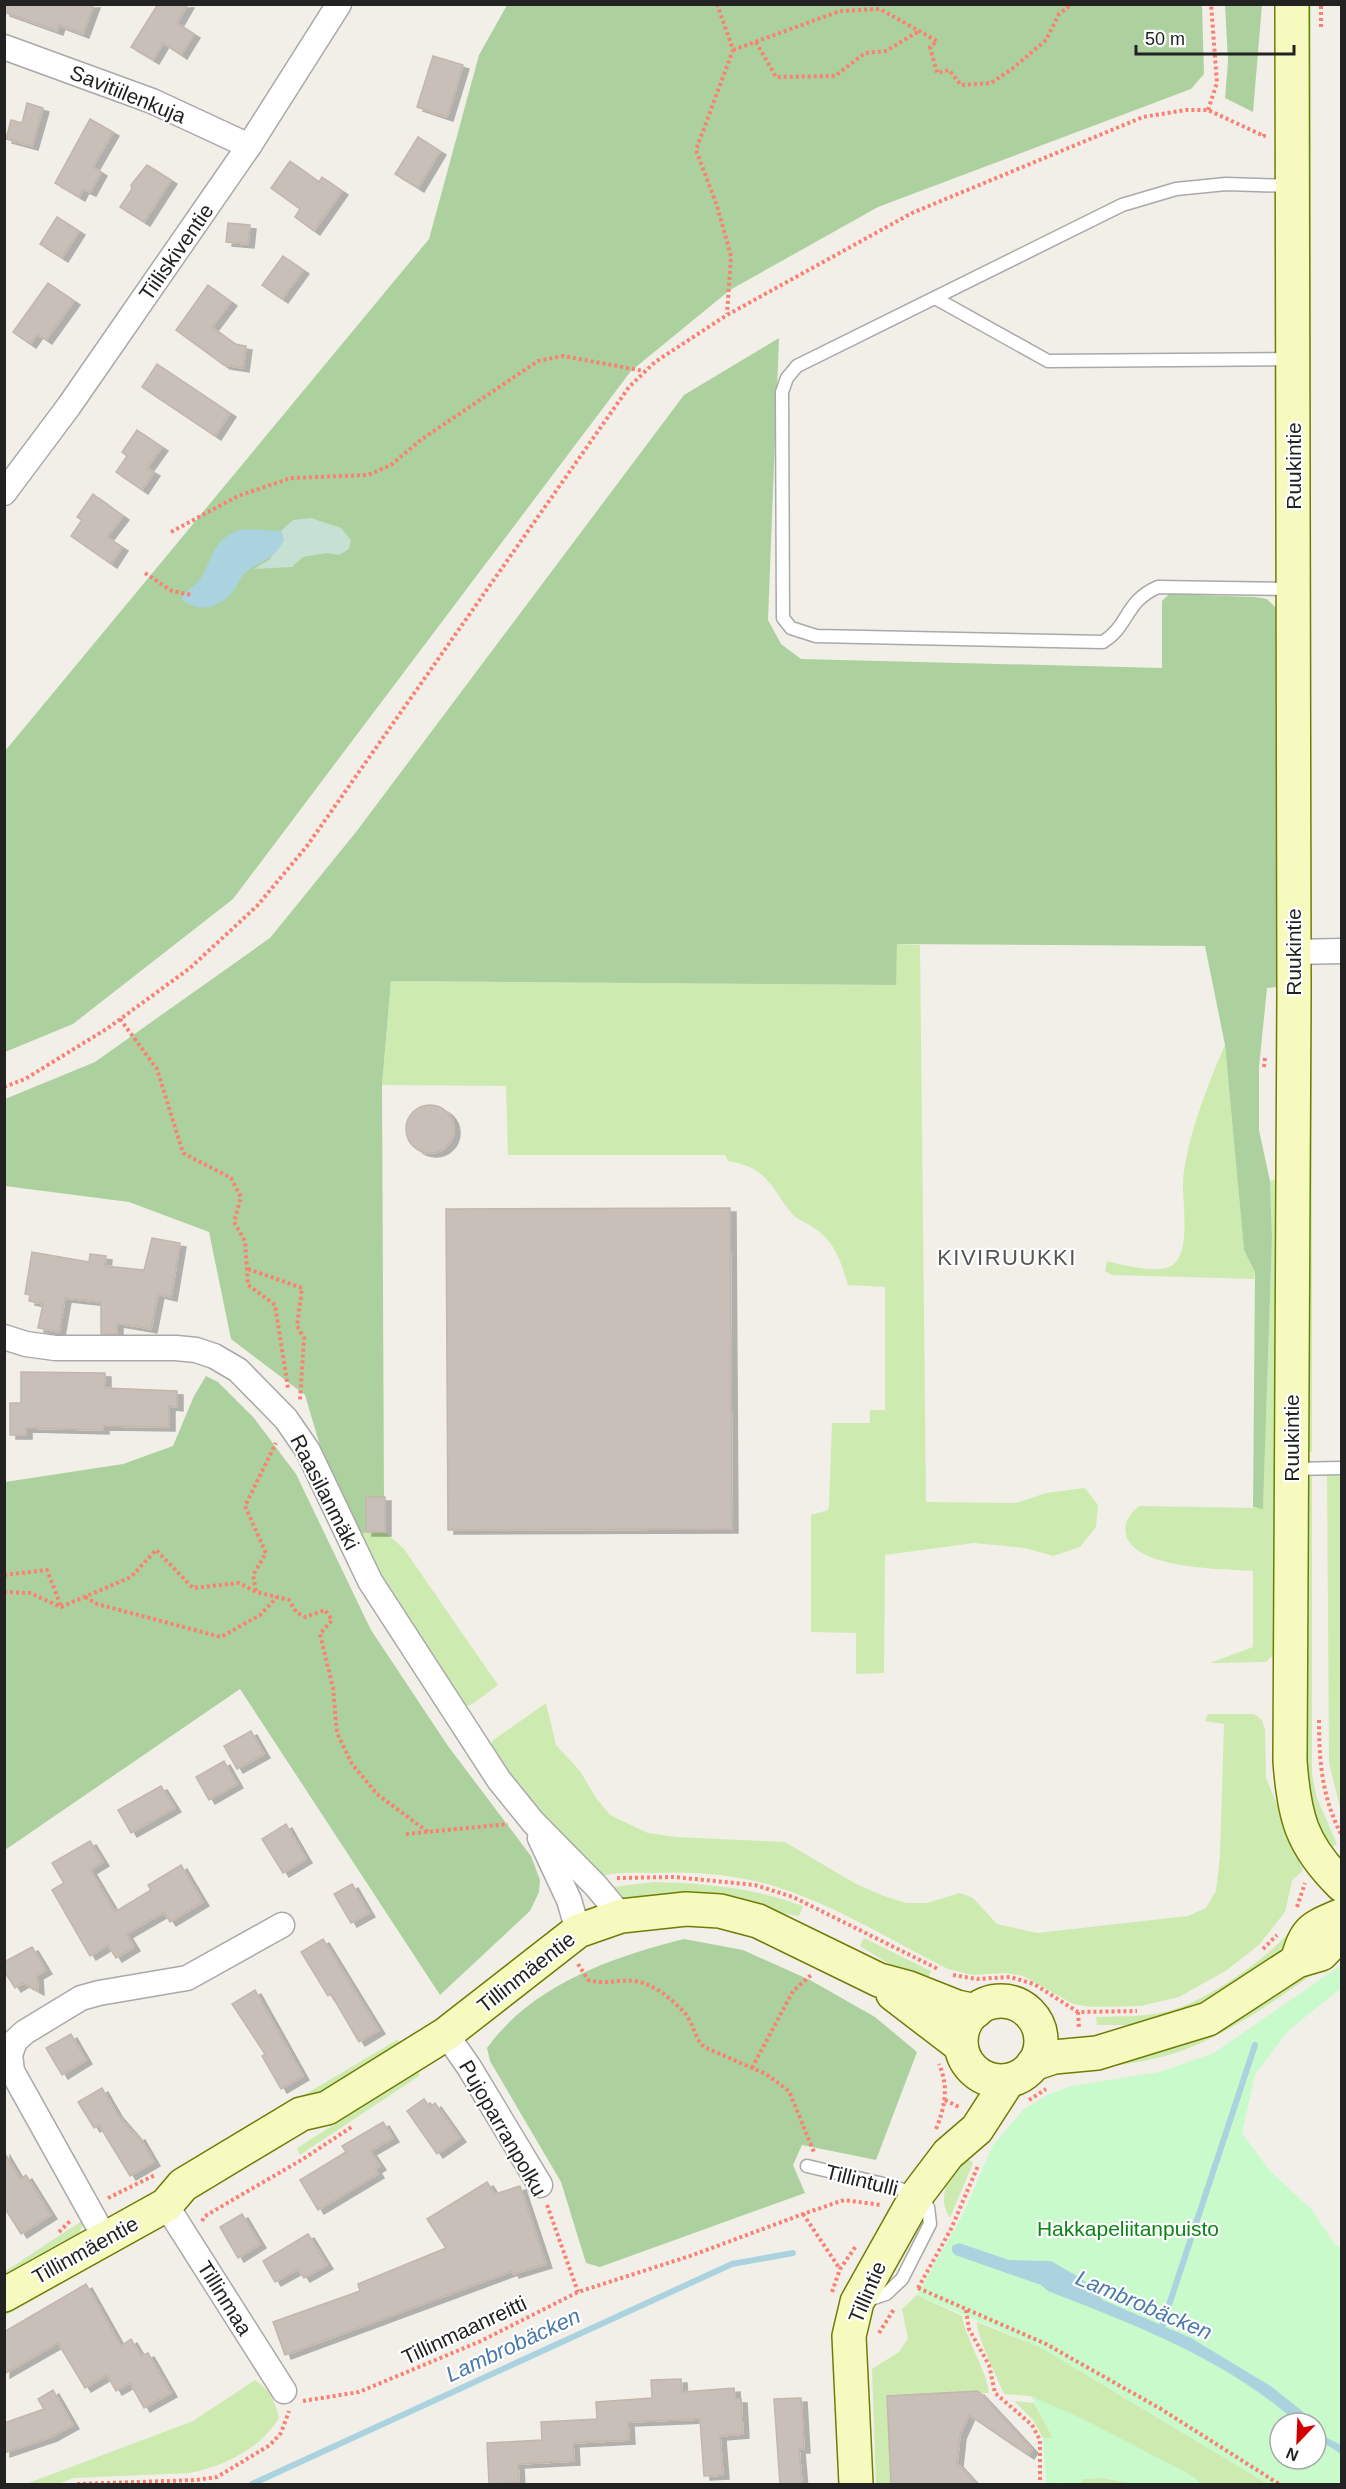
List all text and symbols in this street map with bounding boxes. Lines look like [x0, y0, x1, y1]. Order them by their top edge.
scale bar [1136, 18, 1294, 56]
text: 50 m [1145, 29, 1185, 49]
street label: Savitiilenkuja [67, 60, 189, 128]
street label: Tiiliskiventie [134, 199, 218, 305]
street label: Ruukintie [1282, 422, 1305, 510]
street label: Ruukintie [1282, 908, 1305, 996]
district label: KIVIRUUKKI [937, 1245, 1077, 1270]
street label: Ruukintie [1280, 1394, 1303, 1482]
street label: Raasilanmäki [286, 1431, 364, 1553]
street label: Tillinmäentie [473, 1927, 579, 2017]
street label: Pujoparranpolku [455, 2056, 551, 2200]
street label: Tillintulli [823, 2160, 901, 2200]
street label: Tillinmäentie [28, 2212, 142, 2288]
park label: Hakkapeliitanpuisto [1037, 2217, 1219, 2240]
street label: Tillinmaa [193, 2257, 257, 2340]
street label: Tillintie [844, 2258, 890, 2326]
water label: Lambrobäcken [1072, 2265, 1216, 2345]
street label: Tillinmaanreitti [398, 2291, 530, 2369]
water label: Lambrobäcken [442, 2303, 584, 2387]
north arrow [1268, 2411, 1328, 2471]
text: N [1284, 2444, 1301, 2464]

